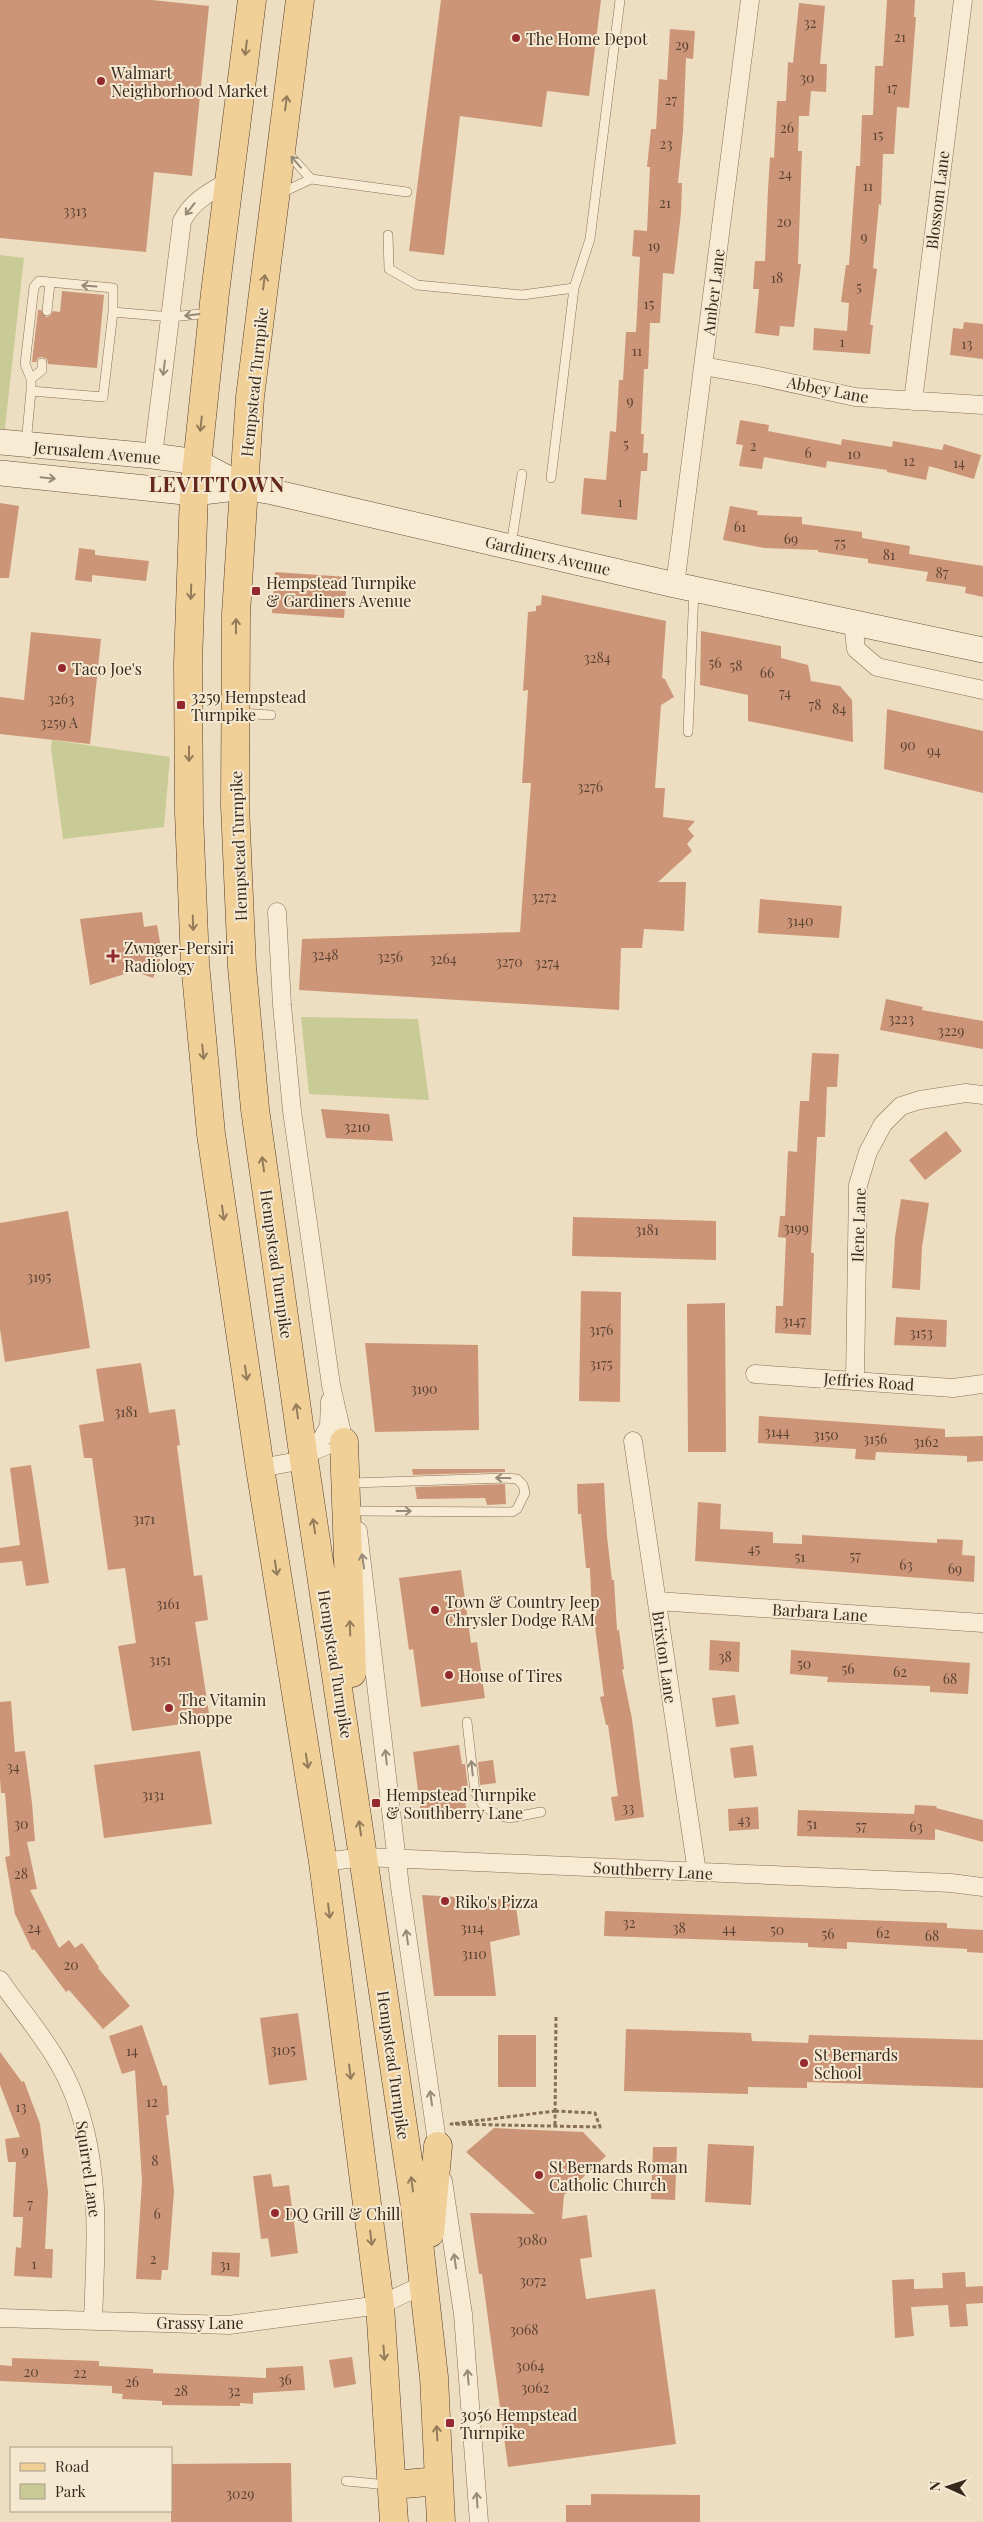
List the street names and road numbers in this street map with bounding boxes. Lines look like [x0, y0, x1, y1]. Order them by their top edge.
street label: Blossom Lane [921, 149, 953, 251]
street label: Amber Lane [697, 247, 729, 338]
street label: Hempstead Turnpike [236, 306, 272, 458]
street label: Abbey Lane [784, 371, 871, 407]
street label: Jerusalem Avenue [32, 436, 161, 468]
street label: Gardiners Avenue [483, 530, 613, 580]
street label: Hempstead Turnpike [225, 770, 251, 922]
street label: Ilene Lane [846, 1187, 870, 1263]
street label: Hempstead Turnpike [256, 1188, 298, 1340]
street label: Jeffries Road [822, 1367, 915, 1395]
street label: Hempstead Turnpike [314, 1588, 358, 1740]
street label: Barbara Lane [772, 1598, 868, 1626]
street label: Brixton Lane [648, 1609, 682, 1705]
street label: Southberry Lane [593, 1856, 713, 1884]
street label: Hempstead Turnpike [373, 1989, 415, 2141]
street label: Squirrel Lane [72, 2119, 106, 2219]
street label: Grassy Lane [156, 2312, 244, 2333]

